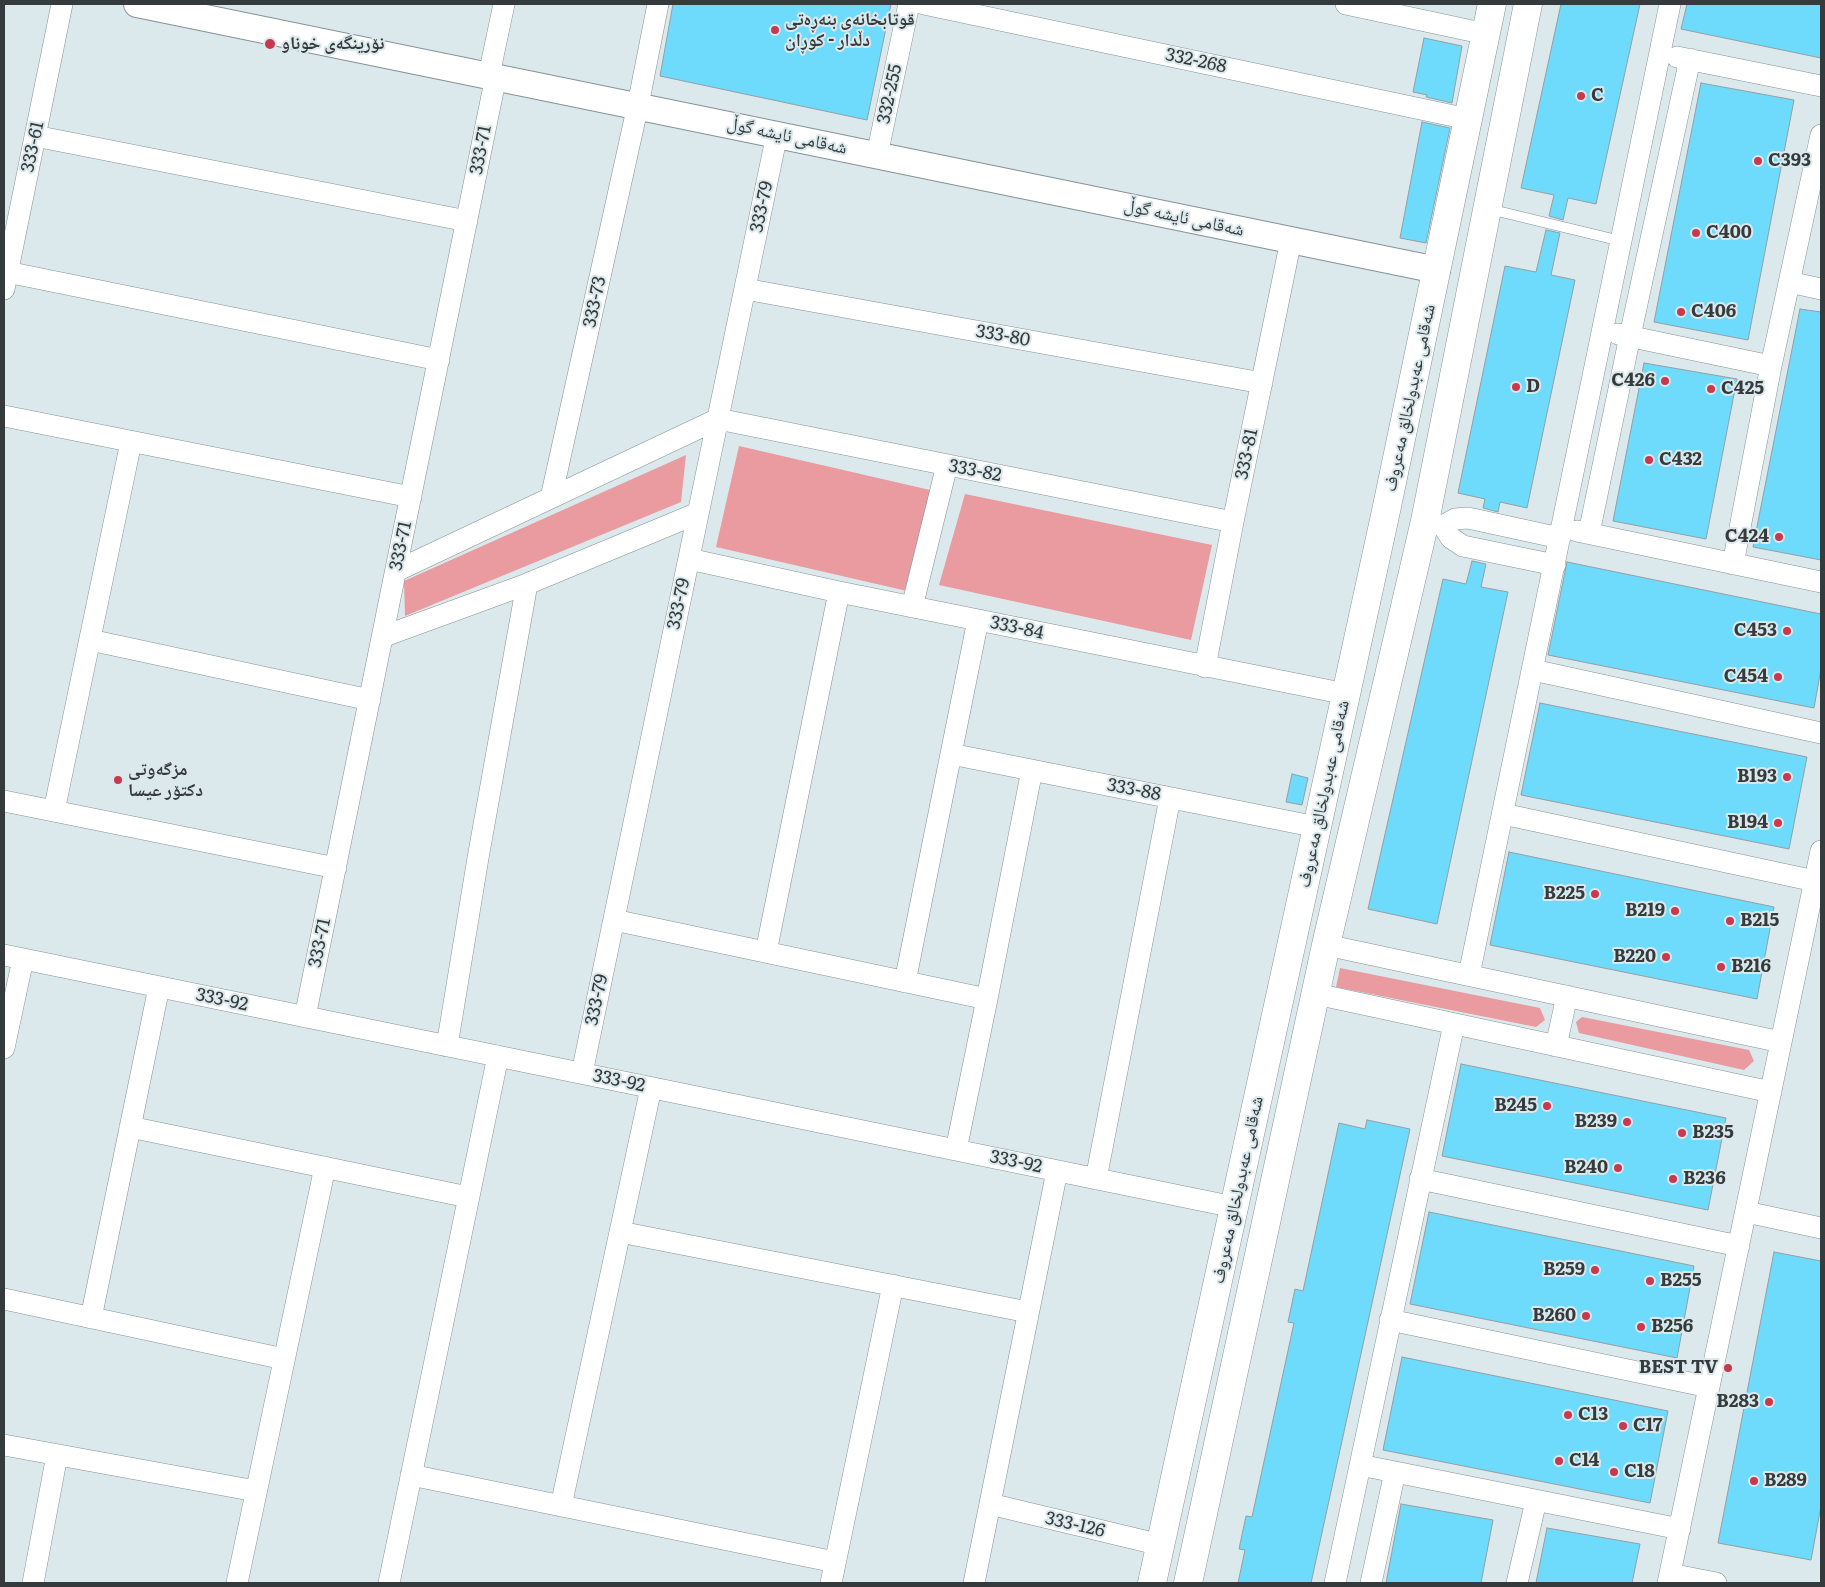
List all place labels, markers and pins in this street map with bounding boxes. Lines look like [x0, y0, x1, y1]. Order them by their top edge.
place label: قوتابخانەی بنەڕەتی دڵدار - کوڕان [785, 9, 915, 52]
marker: قوتابخانەی بنەڕەتی دڵدار - کوڕان [769, 24, 781, 36]
place label: نۆرینگەی خوناو [281, 33, 384, 55]
marker: نۆرینگەی خوناو [263, 37, 277, 51]
place label: C [1591, 85, 1604, 107]
marker: C [1575, 90, 1587, 102]
place label: C393 [1768, 150, 1811, 172]
marker: C393 [1752, 155, 1764, 167]
place label: C400 [1706, 222, 1752, 244]
marker: C400 [1690, 227, 1702, 239]
place label: C406 [1691, 301, 1736, 323]
marker: C406 [1675, 306, 1687, 318]
place label: C426 [1611, 370, 1655, 392]
marker: C426 [1659, 375, 1671, 387]
place label: D [1526, 376, 1540, 398]
place label: C425 [1721, 378, 1764, 400]
marker: D [1510, 381, 1522, 393]
marker: C425 [1705, 383, 1717, 395]
place label: C432 [1659, 449, 1702, 471]
marker: C432 [1643, 454, 1655, 466]
place label: C424 [1725, 526, 1769, 548]
marker: C424 [1773, 531, 1785, 543]
place label: C453 [1734, 620, 1777, 642]
marker: C453 [1781, 625, 1793, 637]
place label: C454 [1724, 666, 1768, 688]
marker: C454 [1772, 671, 1784, 683]
place label: مزگەوتی دکتۆر عیسا [128, 759, 203, 802]
place label: B193 [1737, 766, 1777, 788]
marker: B193 [1781, 771, 1793, 783]
marker: مزگەوتی دکتۆر عیسا [112, 774, 124, 786]
place label: B194 [1727, 812, 1768, 834]
marker: B194 [1772, 817, 1784, 829]
place label: B225 [1544, 883, 1585, 905]
marker: B225 [1589, 888, 1601, 900]
place label: B219 [1625, 900, 1665, 922]
marker: B219 [1669, 905, 1681, 917]
place label: B215 [1740, 910, 1779, 932]
marker: B215 [1724, 915, 1736, 927]
place label: B220 [1613, 946, 1656, 968]
marker: B220 [1660, 951, 1672, 963]
place label: B216 [1731, 956, 1771, 978]
marker: B216 [1715, 961, 1727, 973]
place label: B245 [1494, 1095, 1537, 1117]
marker: B245 [1541, 1100, 1553, 1112]
place label: B239 [1575, 1111, 1617, 1133]
marker: B239 [1621, 1116, 1633, 1128]
place label: B235 [1692, 1122, 1734, 1144]
marker: B235 [1676, 1127, 1688, 1139]
place label: B240 [1564, 1157, 1608, 1179]
marker: B240 [1612, 1162, 1624, 1174]
place label: B236 [1683, 1168, 1726, 1190]
marker: B236 [1667, 1173, 1679, 1185]
place label: B259 [1543, 1259, 1585, 1281]
marker: B259 [1589, 1264, 1601, 1276]
place label: B255 [1660, 1270, 1702, 1292]
marker: B255 [1644, 1275, 1656, 1287]
place label: B260 [1532, 1305, 1576, 1327]
marker: B260 [1580, 1310, 1592, 1322]
place label: B256 [1651, 1316, 1693, 1338]
marker: B256 [1635, 1321, 1647, 1333]
place label: BEST TV [1639, 1357, 1718, 1379]
marker: BEST TV [1722, 1362, 1734, 1374]
place label: B283 [1716, 1391, 1759, 1413]
marker: B283 [1763, 1396, 1775, 1408]
place label: C13 [1578, 1404, 1608, 1426]
marker: C13 [1562, 1409, 1574, 1421]
place label: C17 [1633, 1415, 1662, 1437]
marker: C17 [1617, 1420, 1629, 1432]
place label: C14 [1569, 1450, 1599, 1472]
marker: C14 [1553, 1455, 1565, 1467]
place label: C18 [1624, 1461, 1655, 1483]
marker: C18 [1608, 1466, 1620, 1478]
place label: B289 [1764, 1470, 1807, 1492]
marker: B289 [1748, 1475, 1760, 1487]

